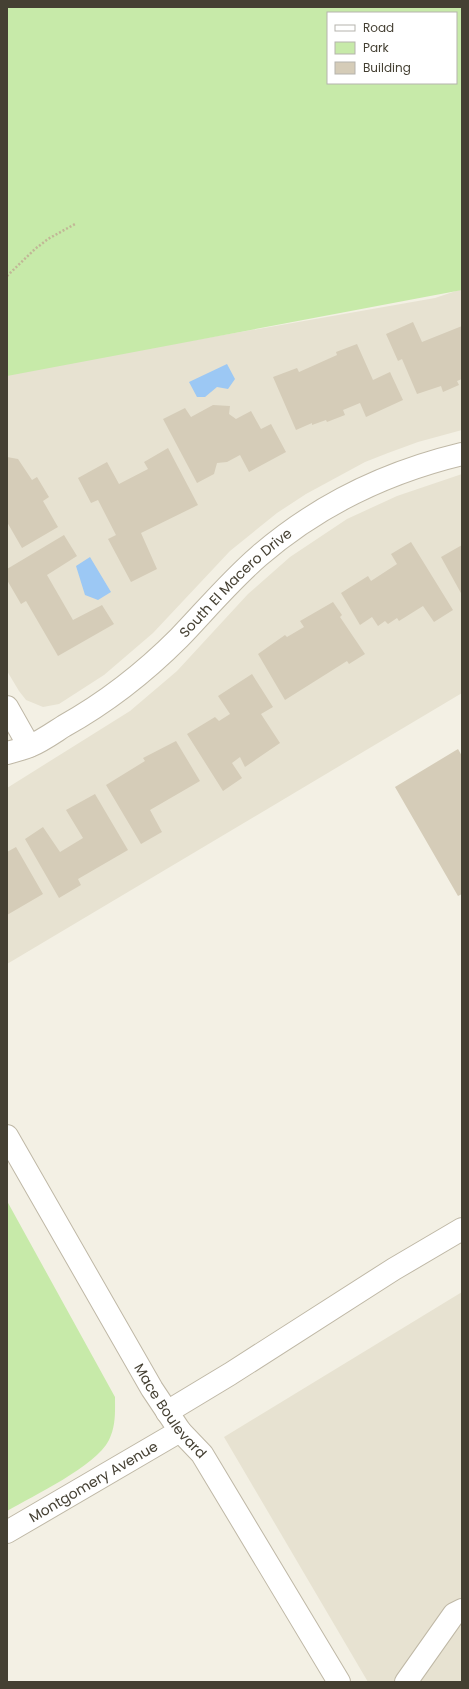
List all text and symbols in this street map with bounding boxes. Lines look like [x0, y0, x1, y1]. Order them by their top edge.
legend [327, 12, 457, 84]
text: Road [363, 19, 394, 36]
text: Park [363, 39, 390, 56]
text: Building [363, 59, 411, 76]
street label: South El Macero Drive [175, 523, 296, 642]
street label: Mace Boulevard [129, 1360, 211, 1463]
street label: Montgomery Avenue [25, 1436, 162, 1527]

